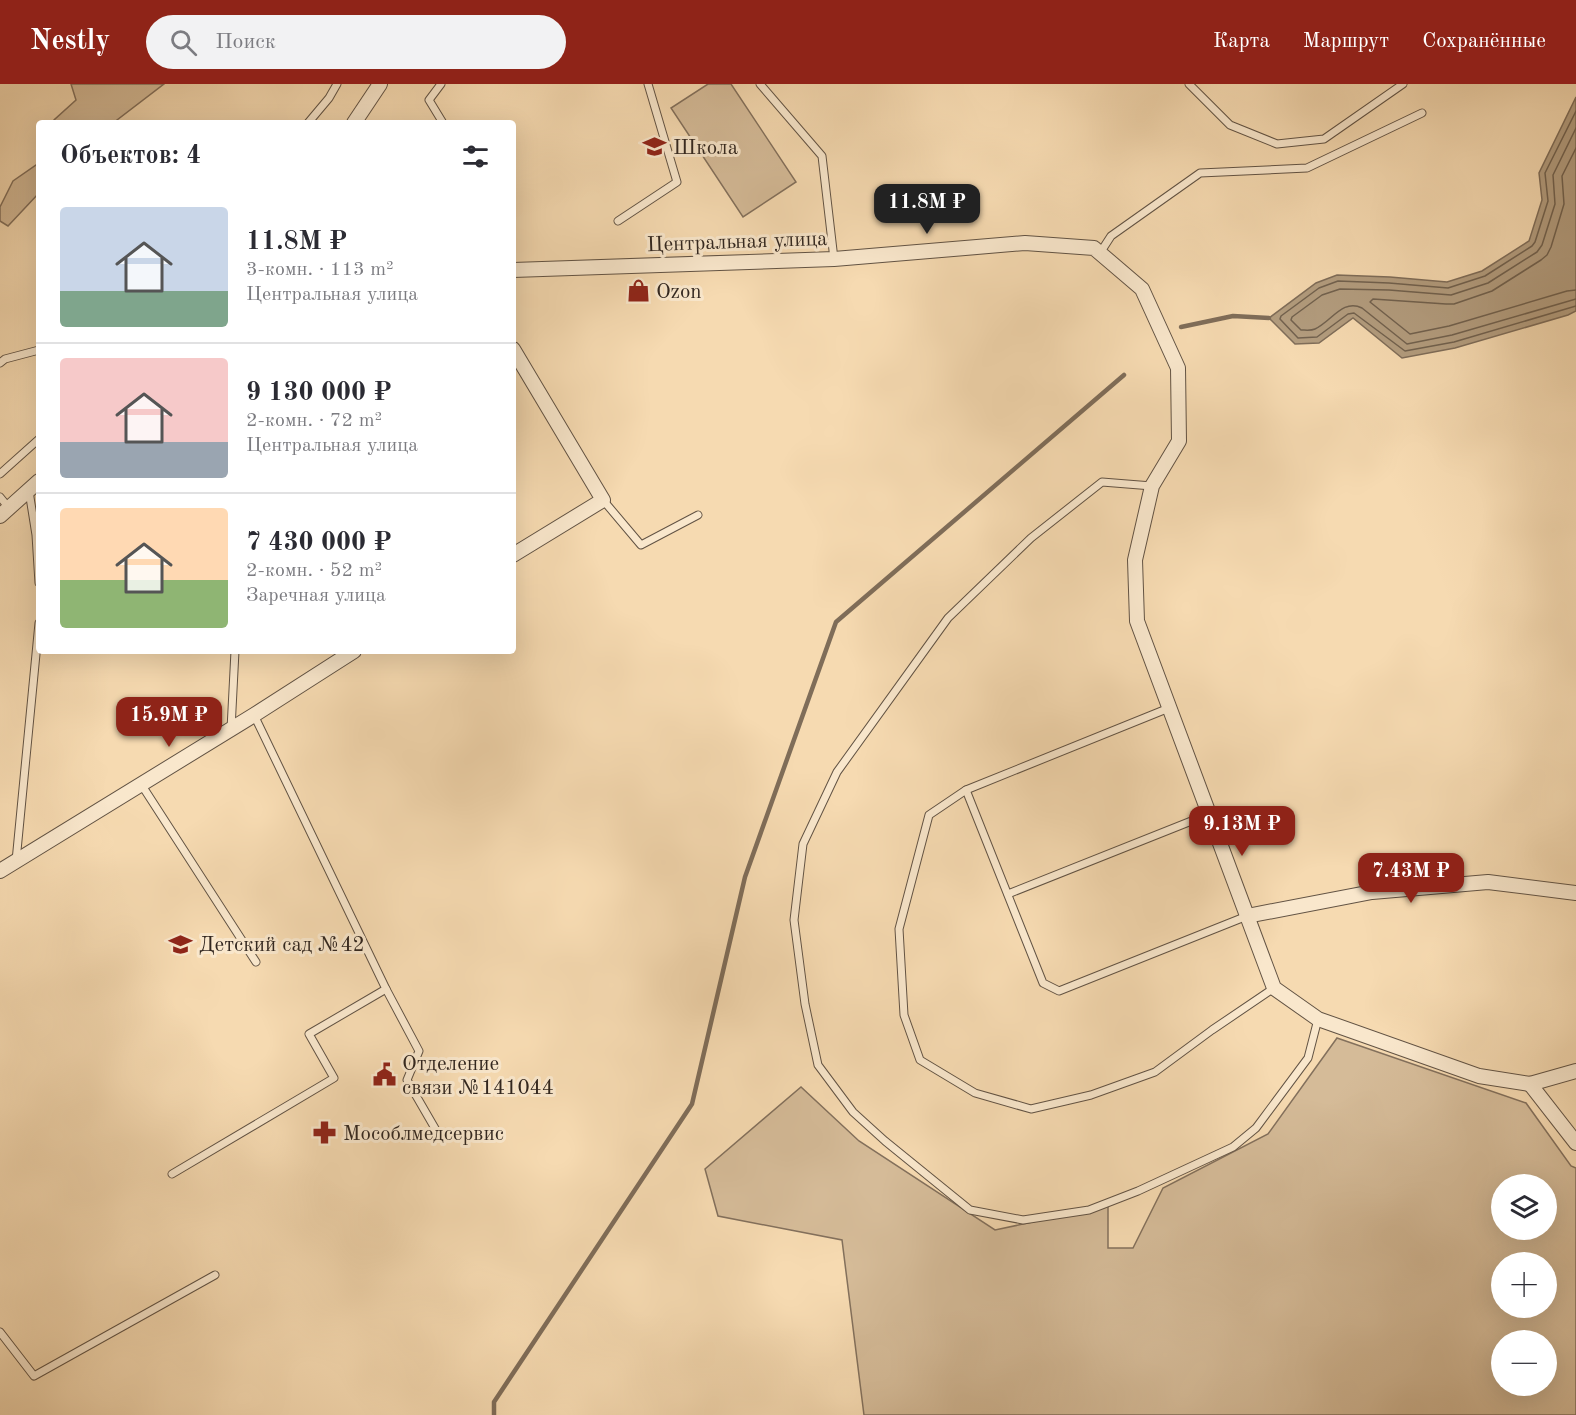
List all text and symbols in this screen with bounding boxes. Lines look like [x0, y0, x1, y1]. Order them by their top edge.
search box [146, 15, 566, 69]
icon: search [167, 26, 200, 59]
text: Nestly [30, 28, 110, 56]
text: Поиск [215, 31, 276, 53]
text: Карта [1213, 31, 1270, 52]
text: Маршрут [1303, 31, 1389, 52]
text: Сохранённые [1422, 31, 1546, 52]
school or university icon: Школа [642, 134, 668, 160]
place label: Школа [673, 138, 738, 159]
icon: filters [459, 140, 492, 173]
text: Объектов: 4 [60, 143, 201, 169]
pin: 11.8M ₽ [872, 184, 982, 235]
text: 11.8M ₽ [888, 193, 966, 213]
text: 11.8M ₽ [246, 229, 347, 255]
street label: Центральная улица [646, 229, 828, 256]
icon: home [108, 231, 180, 303]
text: 3-комн. · 113 m² [246, 260, 394, 280]
shop icon: Ozon [625, 278, 651, 304]
place label: Ozon [656, 282, 702, 303]
text: Центральная улица [246, 285, 418, 305]
text: 9 130 000 ₽ [246, 380, 392, 406]
icon: home [108, 382, 180, 454]
text: 2-комн. · 72 m² [246, 411, 382, 431]
text: Центральная улица [246, 436, 418, 456]
text: 7 430 000 ₽ [246, 530, 392, 556]
icon: home [108, 532, 180, 604]
text: 2-комн. · 52 m² [246, 561, 382, 581]
text: Заречная улица [246, 586, 386, 606]
pin: 15.9M ₽ [114, 697, 224, 748]
text: 15.9M ₽ [130, 706, 208, 726]
pin: 9.13M ₽ [1187, 806, 1297, 857]
text: 9.13M ₽ [1203, 815, 1281, 835]
pin: 7.43M ₽ [1356, 853, 1466, 904]
text: 7.43M ₽ [1372, 862, 1450, 882]
school or university icon: Детский сад №42 [168, 931, 194, 957]
place label: Детский сад №42 [199, 935, 365, 956]
place label: Отделение связи №141044 [402, 1054, 554, 1099]
public building icon: Отделение связи №141044 [371, 1062, 397, 1088]
pharmacy icon: Мособлмедсервис [312, 1120, 338, 1146]
place label: Мособлмедсервис [343, 1124, 504, 1145]
map controls [1491, 1174, 1557, 1396]
button: layers [1491, 1174, 1557, 1240]
button: + [1491, 1252, 1557, 1318]
button: − [1491, 1330, 1557, 1396]

